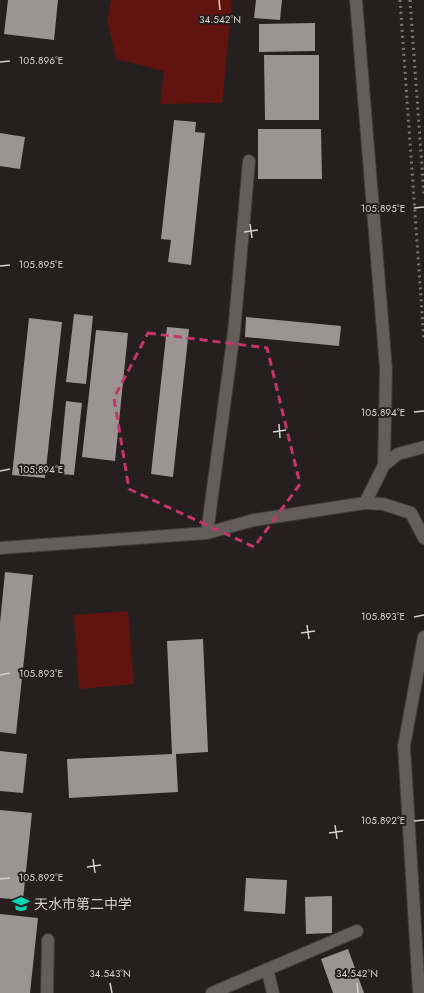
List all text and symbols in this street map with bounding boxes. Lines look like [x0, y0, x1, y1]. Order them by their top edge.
text: 34.542°N [199, 12, 241, 27]
text: 105.896°E [19, 53, 63, 68]
text: 105.895°E [361, 201, 405, 216]
text: 105.895°E [19, 257, 63, 272]
text: 105.894°E [361, 405, 405, 420]
text: 105.894°E [19, 462, 63, 477]
text: 105.893°E [361, 609, 405, 624]
text: 105.893°E [19, 666, 63, 681]
text: 105.892°E [361, 813, 405, 828]
text: 105.892°E [19, 870, 63, 885]
school or university icon: 天水市第二中学 [11, 894, 31, 914]
place label: 天水市第二中学 [34, 894, 132, 914]
text: 34.543°N [89, 966, 131, 981]
text: 34.542°N [336, 966, 378, 981]

